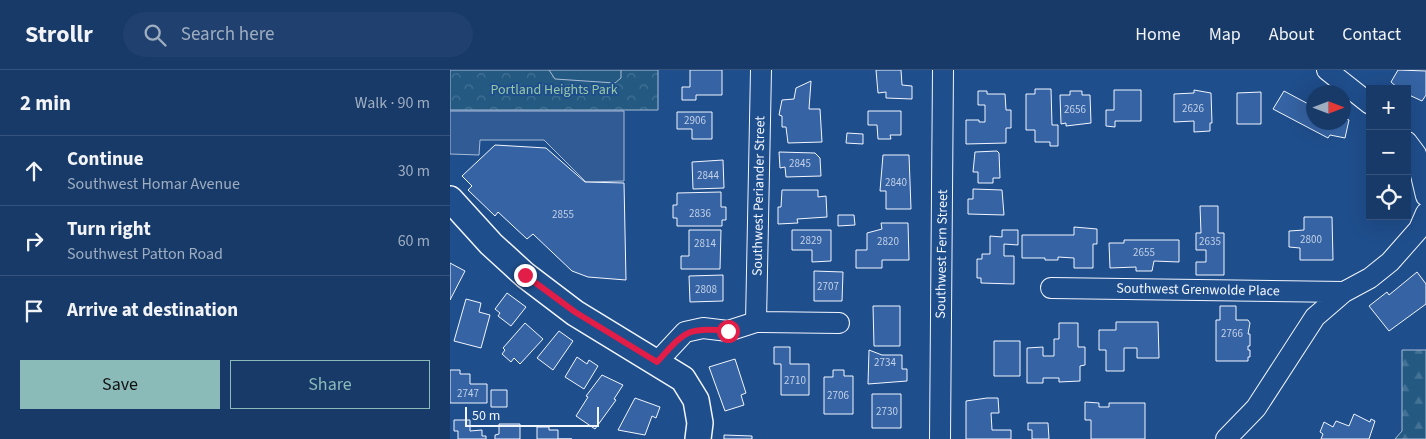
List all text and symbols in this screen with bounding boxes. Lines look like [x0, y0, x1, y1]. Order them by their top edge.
search box [123, 12, 473, 57]
text: Strollr [25, 17, 93, 52]
icon: search [141, 21, 169, 49]
text: Search here [181, 21, 274, 48]
text: Home [1135, 22, 1181, 47]
text: Map [1209, 22, 1241, 47]
text: About [1269, 22, 1314, 47]
text: Contact [1342, 22, 1401, 47]
park label: Portland Heights Park [490, 80, 618, 100]
north arrow [1306, 85, 1351, 130]
map controls [1366, 85, 1411, 220]
button: + [1366, 85, 1411, 130]
text: 2 min [20, 88, 71, 118]
text: Walk · 90 m [355, 92, 430, 114]
house number: 2626 [1182, 101, 1204, 116]
house number: 2656 [1064, 102, 1086, 117]
house number: 2906 [684, 113, 706, 128]
street label: Southwest Periander Street [748, 116, 770, 276]
button: − [1366, 130, 1411, 175]
text: Continue [67, 146, 144, 173]
house number: 2845 [789, 156, 811, 171]
icon: ahead [20, 157, 48, 185]
text: 30 m [398, 160, 430, 182]
house number: 2844 [697, 168, 719, 183]
text: Southwest Homar Avenue [67, 173, 240, 195]
house number: 2840 [885, 175, 907, 190]
button: locate [1366, 175, 1411, 220]
street label: Southwest Fern Street [931, 189, 953, 319]
house number: 2836 [689, 206, 711, 221]
house number: 2855 [552, 207, 574, 222]
text: Turn right [67, 216, 151, 243]
icon: right [20, 227, 48, 255]
text: 60 m [398, 230, 430, 252]
house number: 2800 [1300, 232, 1322, 247]
house number: 2829 [800, 233, 822, 248]
house number: 2820 [877, 234, 899, 249]
house number: 2635 [1199, 234, 1221, 249]
house number: 2814 [694, 236, 716, 251]
text: Southwest Patton Road [67, 243, 223, 265]
house number: 2655 [1133, 245, 1155, 260]
route end [514, 264, 537, 287]
house number: 2707 [817, 279, 839, 294]
street label: Southwest Grenwolde Place [1116, 279, 1280, 301]
house number: 2808 [695, 282, 717, 297]
icon: arrive [20, 297, 48, 325]
text: Arrive at destination [67, 297, 238, 324]
route start [717, 320, 740, 343]
house number: 2766 [1221, 326, 1243, 341]
house number: 2734 [874, 355, 896, 370]
button: Save [20, 360, 220, 409]
button: Share [230, 360, 430, 409]
house number: 2710 [784, 373, 806, 388]
house number: 2747 [457, 386, 479, 401]
house number: 2706 [827, 388, 849, 403]
scale bar [465, 404, 599, 427]
house number: 2730 [876, 404, 898, 419]
text: 50 m [472, 406, 500, 426]

